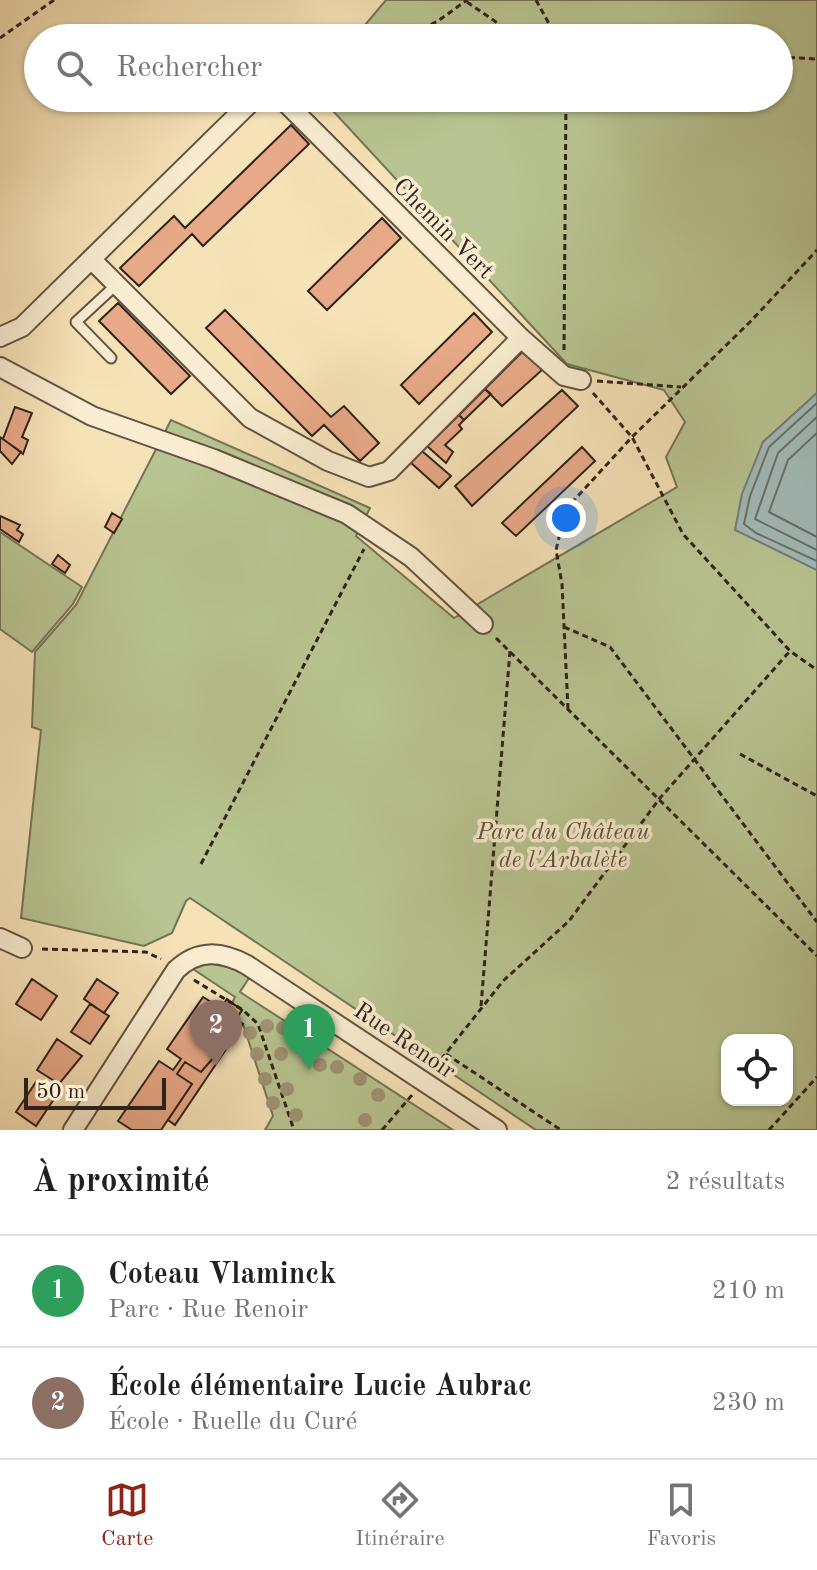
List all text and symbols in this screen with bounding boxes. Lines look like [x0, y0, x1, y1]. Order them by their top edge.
search box [24, 24, 793, 112]
icon: search [52, 46, 96, 90]
text: Rechercher [116, 53, 262, 83]
street label: Chemin Vert [388, 175, 497, 284]
your location [546, 498, 586, 538]
park label: Parc du Château de l'Arbalète [475, 821, 650, 873]
street label: Rue Renoir [349, 999, 459, 1084]
pin: 2 [190, 1000, 242, 1066]
pin: 1 [283, 1004, 335, 1070]
map controls [721, 1034, 793, 1106]
button: locate [721, 1034, 793, 1106]
scale bar [24, 1074, 166, 1110]
text: 50 m [36, 1081, 85, 1103]
text: À proximité [32, 1165, 210, 1199]
text: 2 résultats [666, 1169, 785, 1195]
text: Coteau Vlaminck [108, 1260, 336, 1290]
text: 1 [50, 1278, 66, 1304]
text: 210 m [712, 1278, 785, 1304]
text: Parc · Rue Renoir [108, 1297, 308, 1323]
text: École élémentaire Lucie Aubrac [108, 1372, 532, 1402]
text: 2 [50, 1390, 66, 1416]
text: 230 m [712, 1390, 785, 1416]
text: École · Ruelle du Curé [108, 1409, 357, 1435]
tab: Carte [101, 1478, 153, 1553]
tab: Itinéraire [355, 1478, 445, 1553]
tab: Favoris [646, 1478, 716, 1553]

